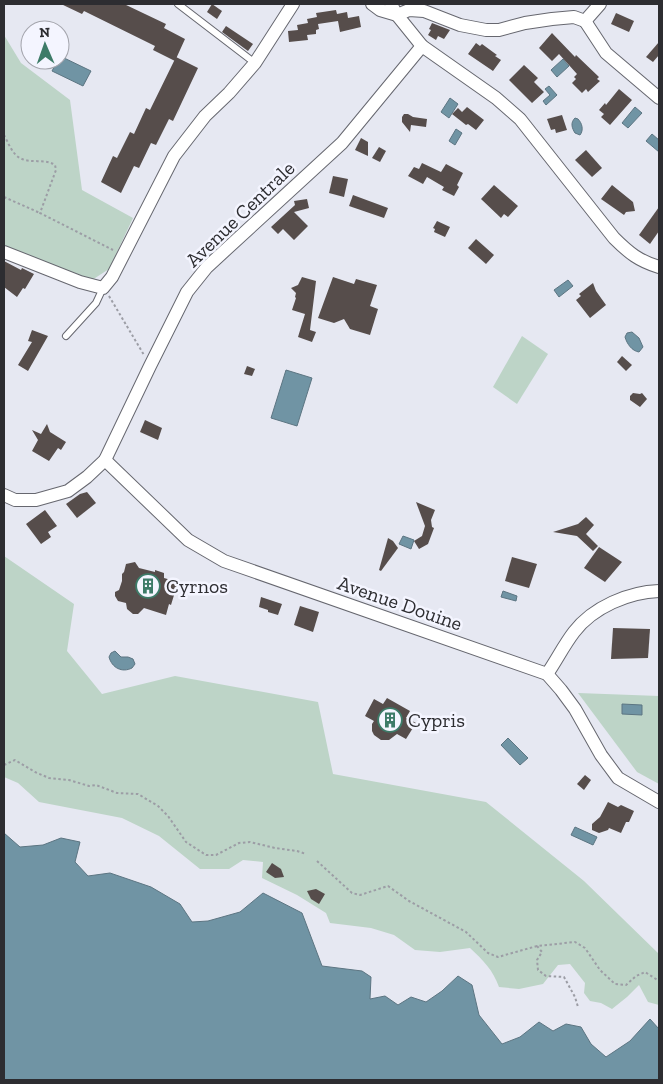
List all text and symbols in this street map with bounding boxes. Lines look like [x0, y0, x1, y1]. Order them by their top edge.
north arrow [20, 20, 70, 70]
text: N [39, 24, 51, 41]
street label: Avenue Centrale [181, 156, 299, 272]
street label: Avenue Douine [335, 570, 465, 636]
building icon: Cyrnos [135, 573, 161, 599]
place label: Cyrnos [166, 574, 228, 598]
building icon: Cypris [377, 707, 403, 733]
place label: Cypris [408, 708, 465, 732]

